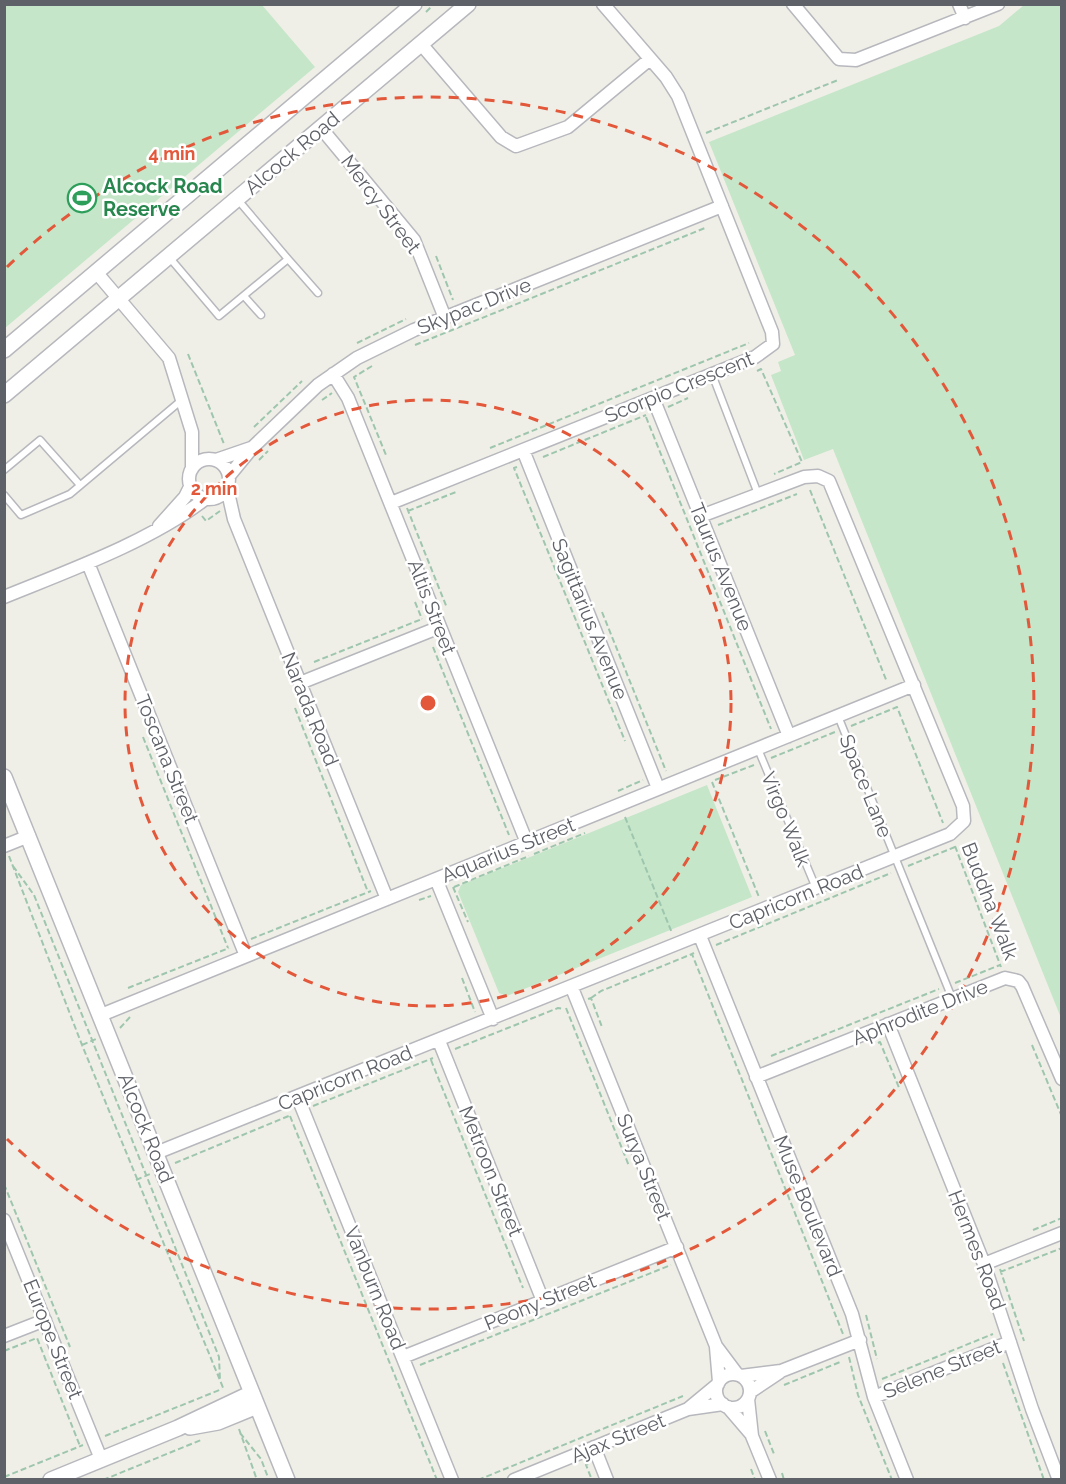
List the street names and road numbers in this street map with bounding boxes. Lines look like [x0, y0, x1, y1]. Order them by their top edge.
street label: Alcock Road [240, 106, 344, 200]
street label: Mercy Street [336, 150, 426, 258]
street label: Skypac Drive [414, 272, 535, 340]
street label: Scorpio Crescent [601, 346, 757, 428]
street label: Taurus Avenue [684, 499, 758, 635]
street label: Sagittarius Avenue [547, 535, 633, 703]
street label: Altis Street [403, 556, 461, 658]
street label: Narada Road [276, 649, 344, 769]
street label: Toscana Street [130, 691, 204, 827]
street label: Space Lane [834, 731, 898, 841]
street label: Virgo Walk [756, 768, 816, 870]
street label: Aquarius Street [438, 812, 579, 888]
street label: Buddha Walk [957, 839, 1024, 963]
street label: Capricorn Road [725, 859, 867, 935]
street label: Aphrodite Drive [849, 974, 991, 1050]
street label: Capricorn Road [274, 1040, 416, 1116]
street label: Alcock Road [113, 1070, 179, 1186]
street label: Metroon Street [454, 1102, 528, 1240]
street label: Surya Street [612, 1110, 676, 1224]
street label: Muse Boulevard [769, 1132, 847, 1280]
street label: Hermes Road [943, 1187, 1011, 1313]
street label: Vanburn Road [339, 1223, 411, 1353]
street label: Peony Street [481, 1269, 600, 1335]
street label: Europe Street [18, 1276, 88, 1403]
street label: Selene Street [880, 1334, 1005, 1404]
street label: Ajax Street [567, 1408, 669, 1468]

